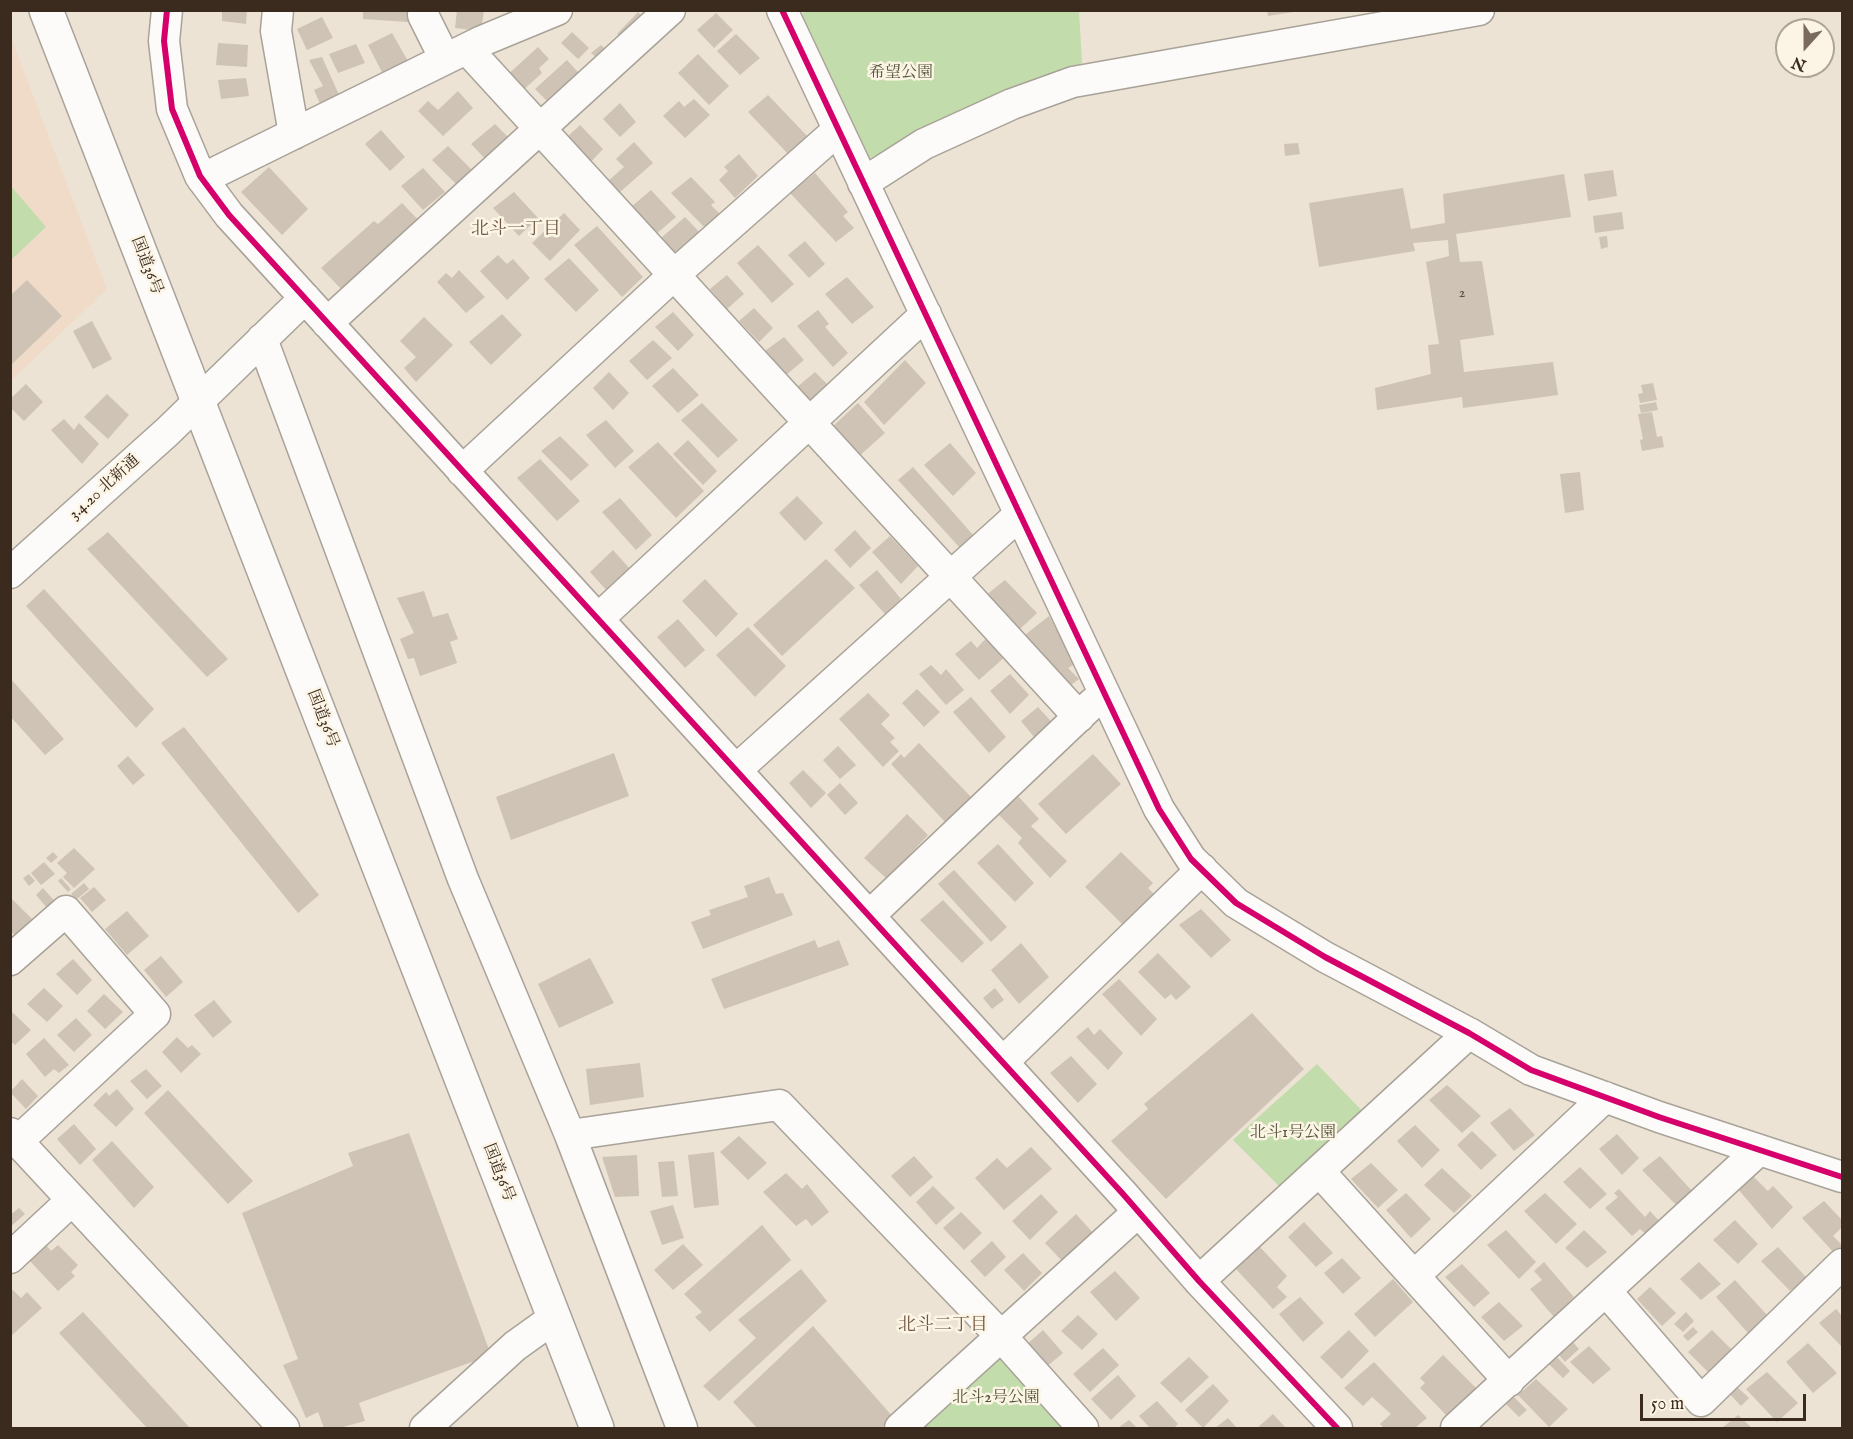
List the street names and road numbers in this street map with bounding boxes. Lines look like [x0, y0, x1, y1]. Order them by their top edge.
street label: 国道36号 [126, 234, 166, 298]
street label: 3.4.20 北新通 [66, 451, 144, 525]
street label: 国道36号 [302, 687, 342, 751]
street label: 国道36号 [478, 1141, 518, 1205]

